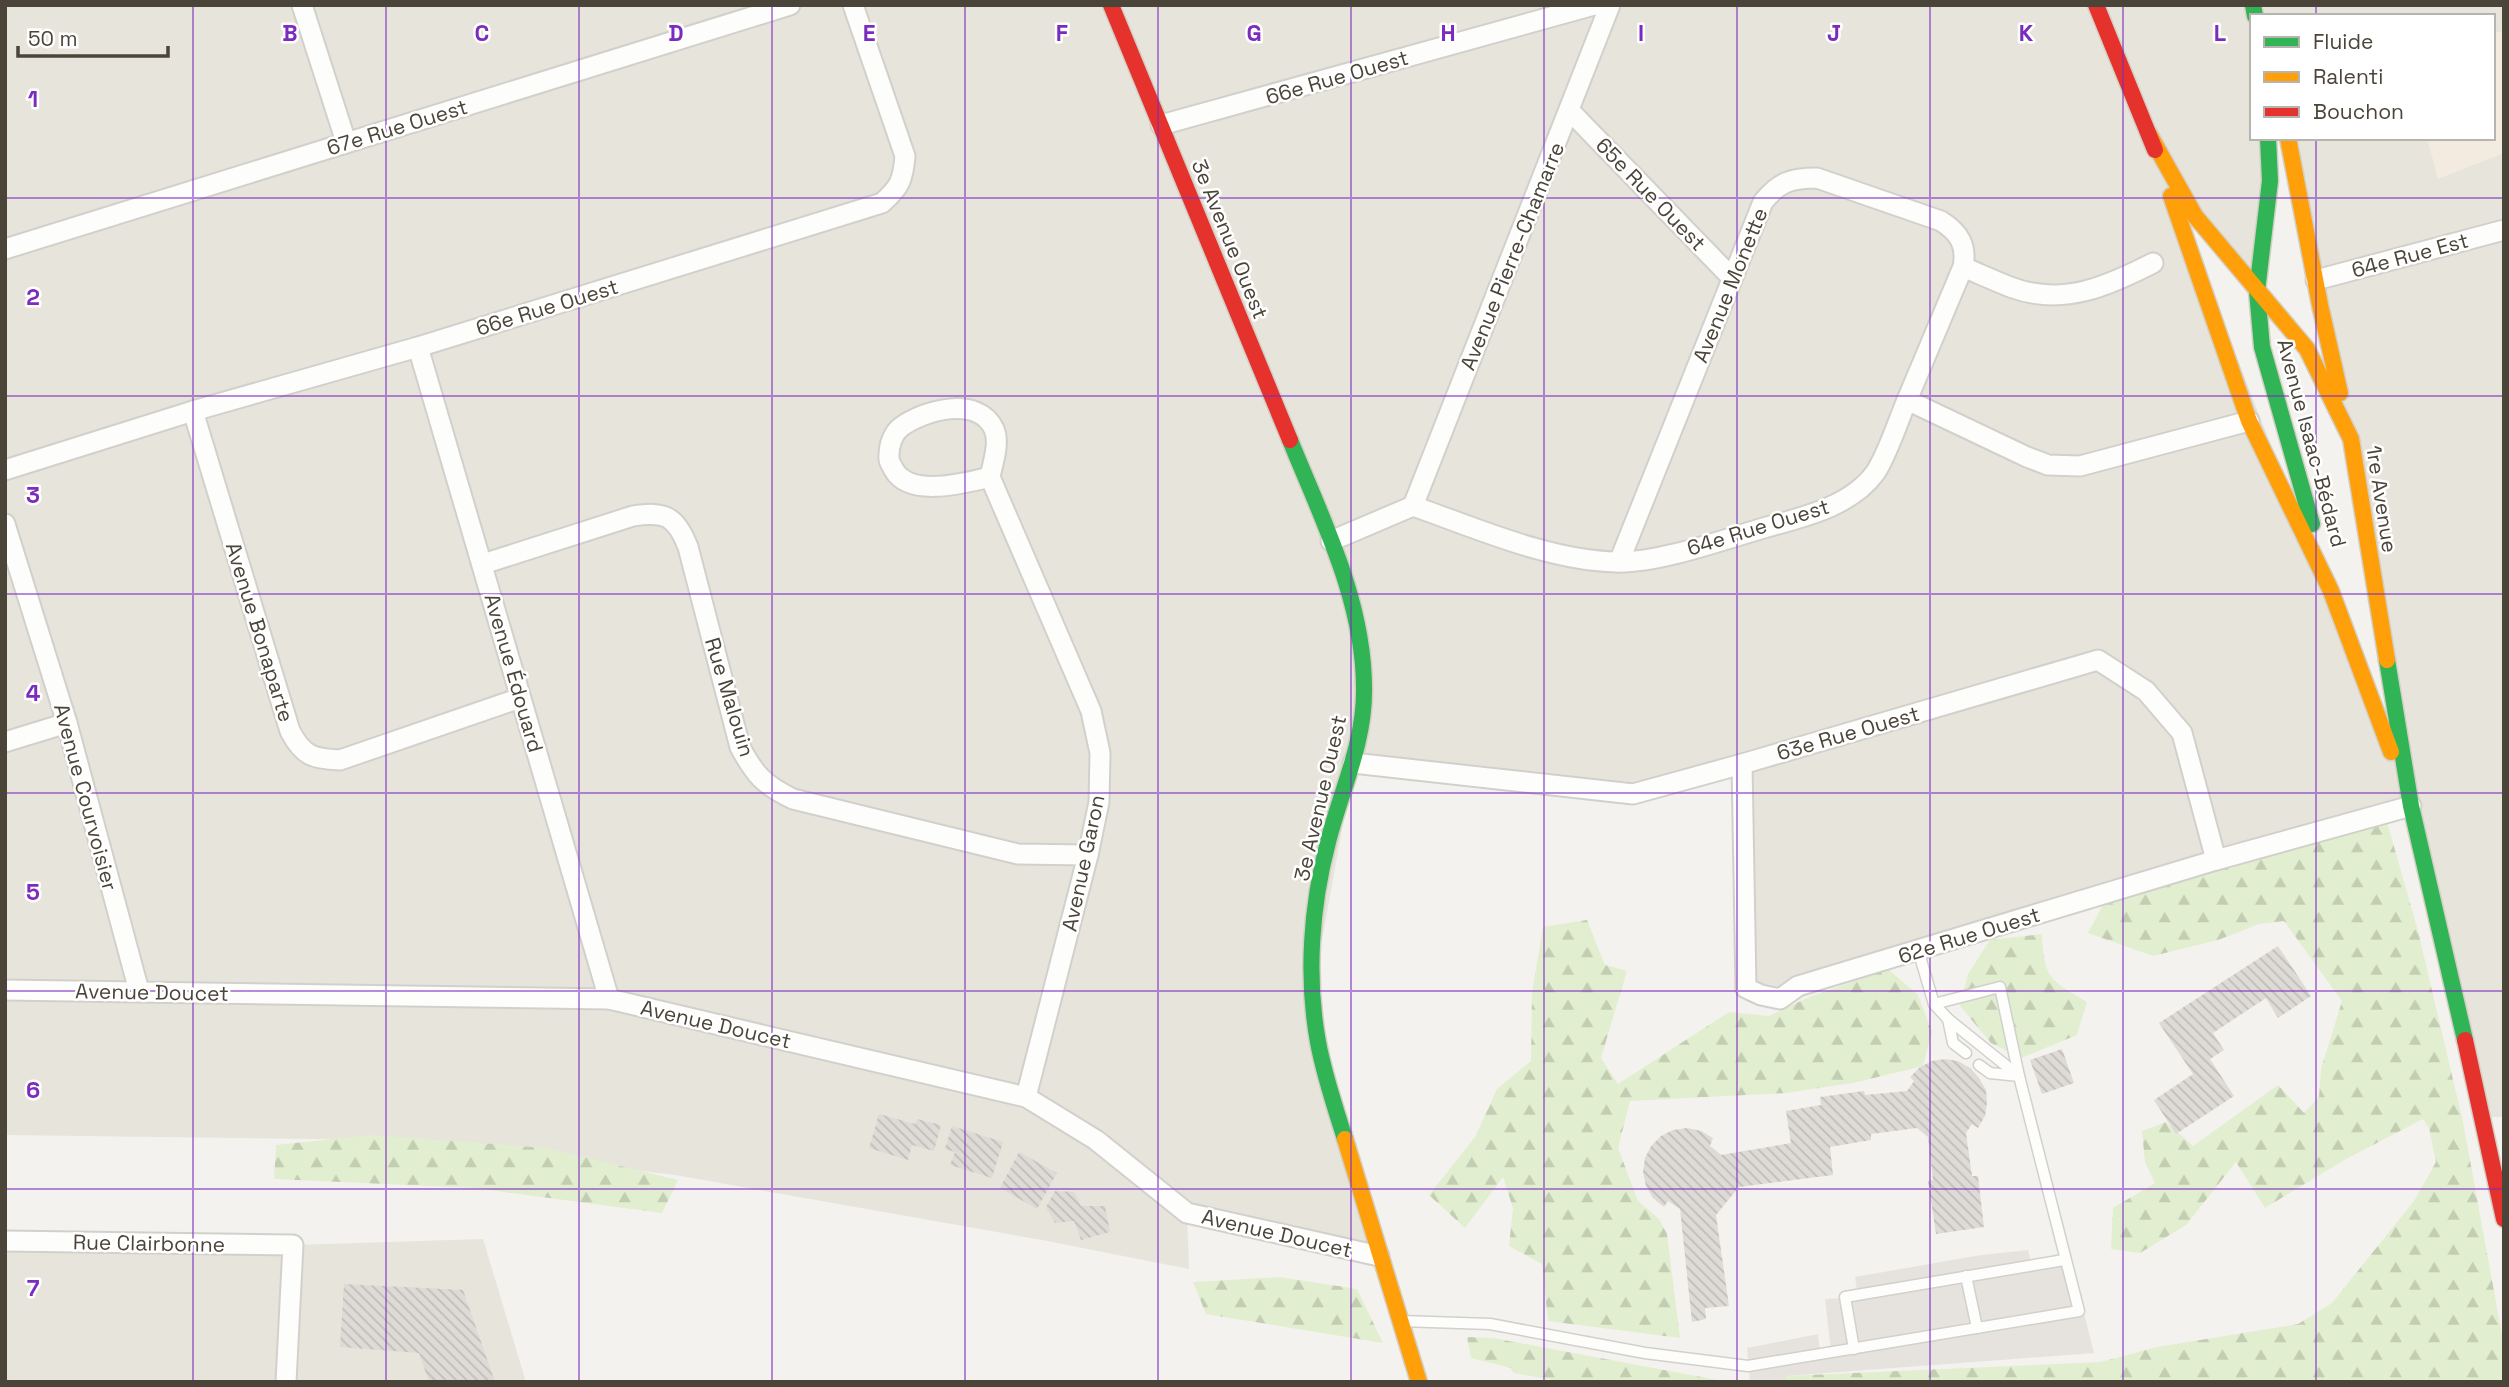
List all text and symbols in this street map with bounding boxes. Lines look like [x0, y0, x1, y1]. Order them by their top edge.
scale bar [18, 14, 168, 58]
legend [2250, 14, 2495, 140]
text: B [282, 18, 298, 48]
text: C [475, 18, 489, 48]
text: D [668, 18, 684, 48]
text: E [863, 18, 875, 48]
text: F [1056, 18, 1068, 48]
text: G [1246, 18, 1262, 48]
text: H [1440, 18, 1456, 48]
text: I [1638, 18, 1644, 48]
text: J [1827, 18, 1841, 48]
text: K [2019, 18, 2034, 48]
text: L [2214, 18, 2226, 48]
text: 50 m [28, 25, 78, 52]
text: Fluide [2313, 28, 2373, 55]
street label: 66e Rue Ouest [1262, 44, 1412, 110]
text: Ralenti [2313, 63, 2383, 90]
text: 1 [28, 84, 38, 114]
street label: 67e Rue Ouest [323, 93, 471, 161]
text: Bouchon [2313, 98, 2404, 125]
street label: 65e Rue Ouest [1590, 132, 1712, 256]
street label: Avenue Pierre-Chamarre [1454, 138, 1570, 374]
street label: 3e Avenue Ouest [1186, 155, 1274, 323]
street label: Avenue Monette [1687, 204, 1773, 366]
street label: 64e Rue Est [2349, 226, 2471, 284]
street label: 66e Rue Ouest [473, 273, 621, 341]
text: 2 [26, 282, 40, 312]
street label: Avenue Isaac-Bédard [2271, 336, 2353, 550]
street label: 1re Avenue [2360, 444, 2404, 554]
text: 3 [26, 480, 40, 510]
street label: 64e Rue Ouest [1683, 493, 1833, 561]
street label: Avenue Bonaparte [220, 539, 300, 725]
street label: Avenue Édouard [478, 591, 550, 755]
street label: Rue Malouin [699, 634, 761, 760]
text: 4 [26, 678, 41, 708]
street label: 63e Rue Ouest [1774, 700, 1922, 766]
street label: Avenue Courvoisier [48, 701, 124, 893]
street label: 3e Avenue Ouest [1288, 712, 1352, 884]
street label: Avenue Garon [1055, 792, 1111, 934]
text: 5 [26, 877, 40, 907]
street label: 62e Rue Ouest [1895, 901, 2043, 969]
street label: Avenue Doucet [75, 977, 229, 1007]
street label: Avenue Doucet [638, 994, 794, 1054]
text: 6 [26, 1075, 40, 1105]
street label: Avenue Doucet [1199, 1203, 1355, 1263]
street label: Rue Clairbonne [73, 1228, 225, 1258]
text: 7 [27, 1273, 40, 1303]

